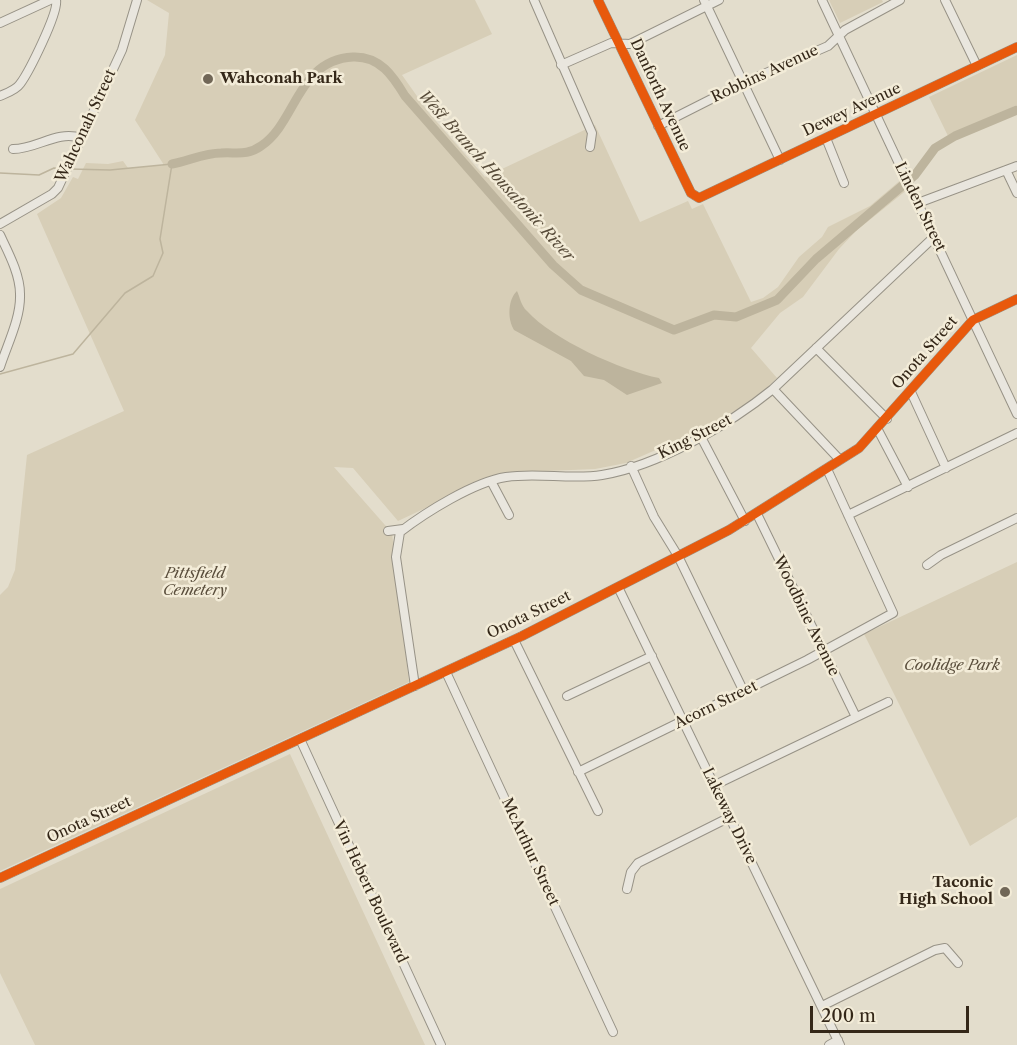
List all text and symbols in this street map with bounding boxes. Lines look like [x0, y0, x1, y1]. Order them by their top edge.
street label: Danforth Avenue [626, 36, 694, 154]
street label: Robbins Avenue [709, 41, 821, 107]
street label: Wahconah Street [52, 67, 120, 185]
place label: Wahconah Park [220, 70, 342, 88]
marker: Wahconah Park [201, 72, 215, 86]
street label: Dewey Avenue [800, 79, 904, 141]
water label: West Branch Housatonic River [414, 86, 578, 266]
street label: Linden Street [891, 159, 949, 255]
street label: Onota Street [888, 313, 962, 393]
street label: King Street [655, 411, 735, 463]
street label: Woodbine Avenue [769, 553, 843, 679]
park label: Pittsfield Cemetery [163, 565, 227, 600]
street label: Onota Street [484, 587, 574, 643]
park label: Coolidge Park [904, 657, 1000, 675]
street label: Acorn Street [672, 677, 760, 733]
street label: Lakeway Drive [698, 765, 760, 867]
street label: Onota Street [44, 793, 134, 847]
street label: McArthur Street [497, 795, 563, 909]
street label: Vin Hebert Boulevard [329, 818, 411, 966]
place label: Taconic High School [899, 874, 993, 909]
marker: Taconic High School [998, 885, 1012, 899]
scale bar [813, 994, 972, 1032]
text: 200 m [821, 1005, 876, 1027]

